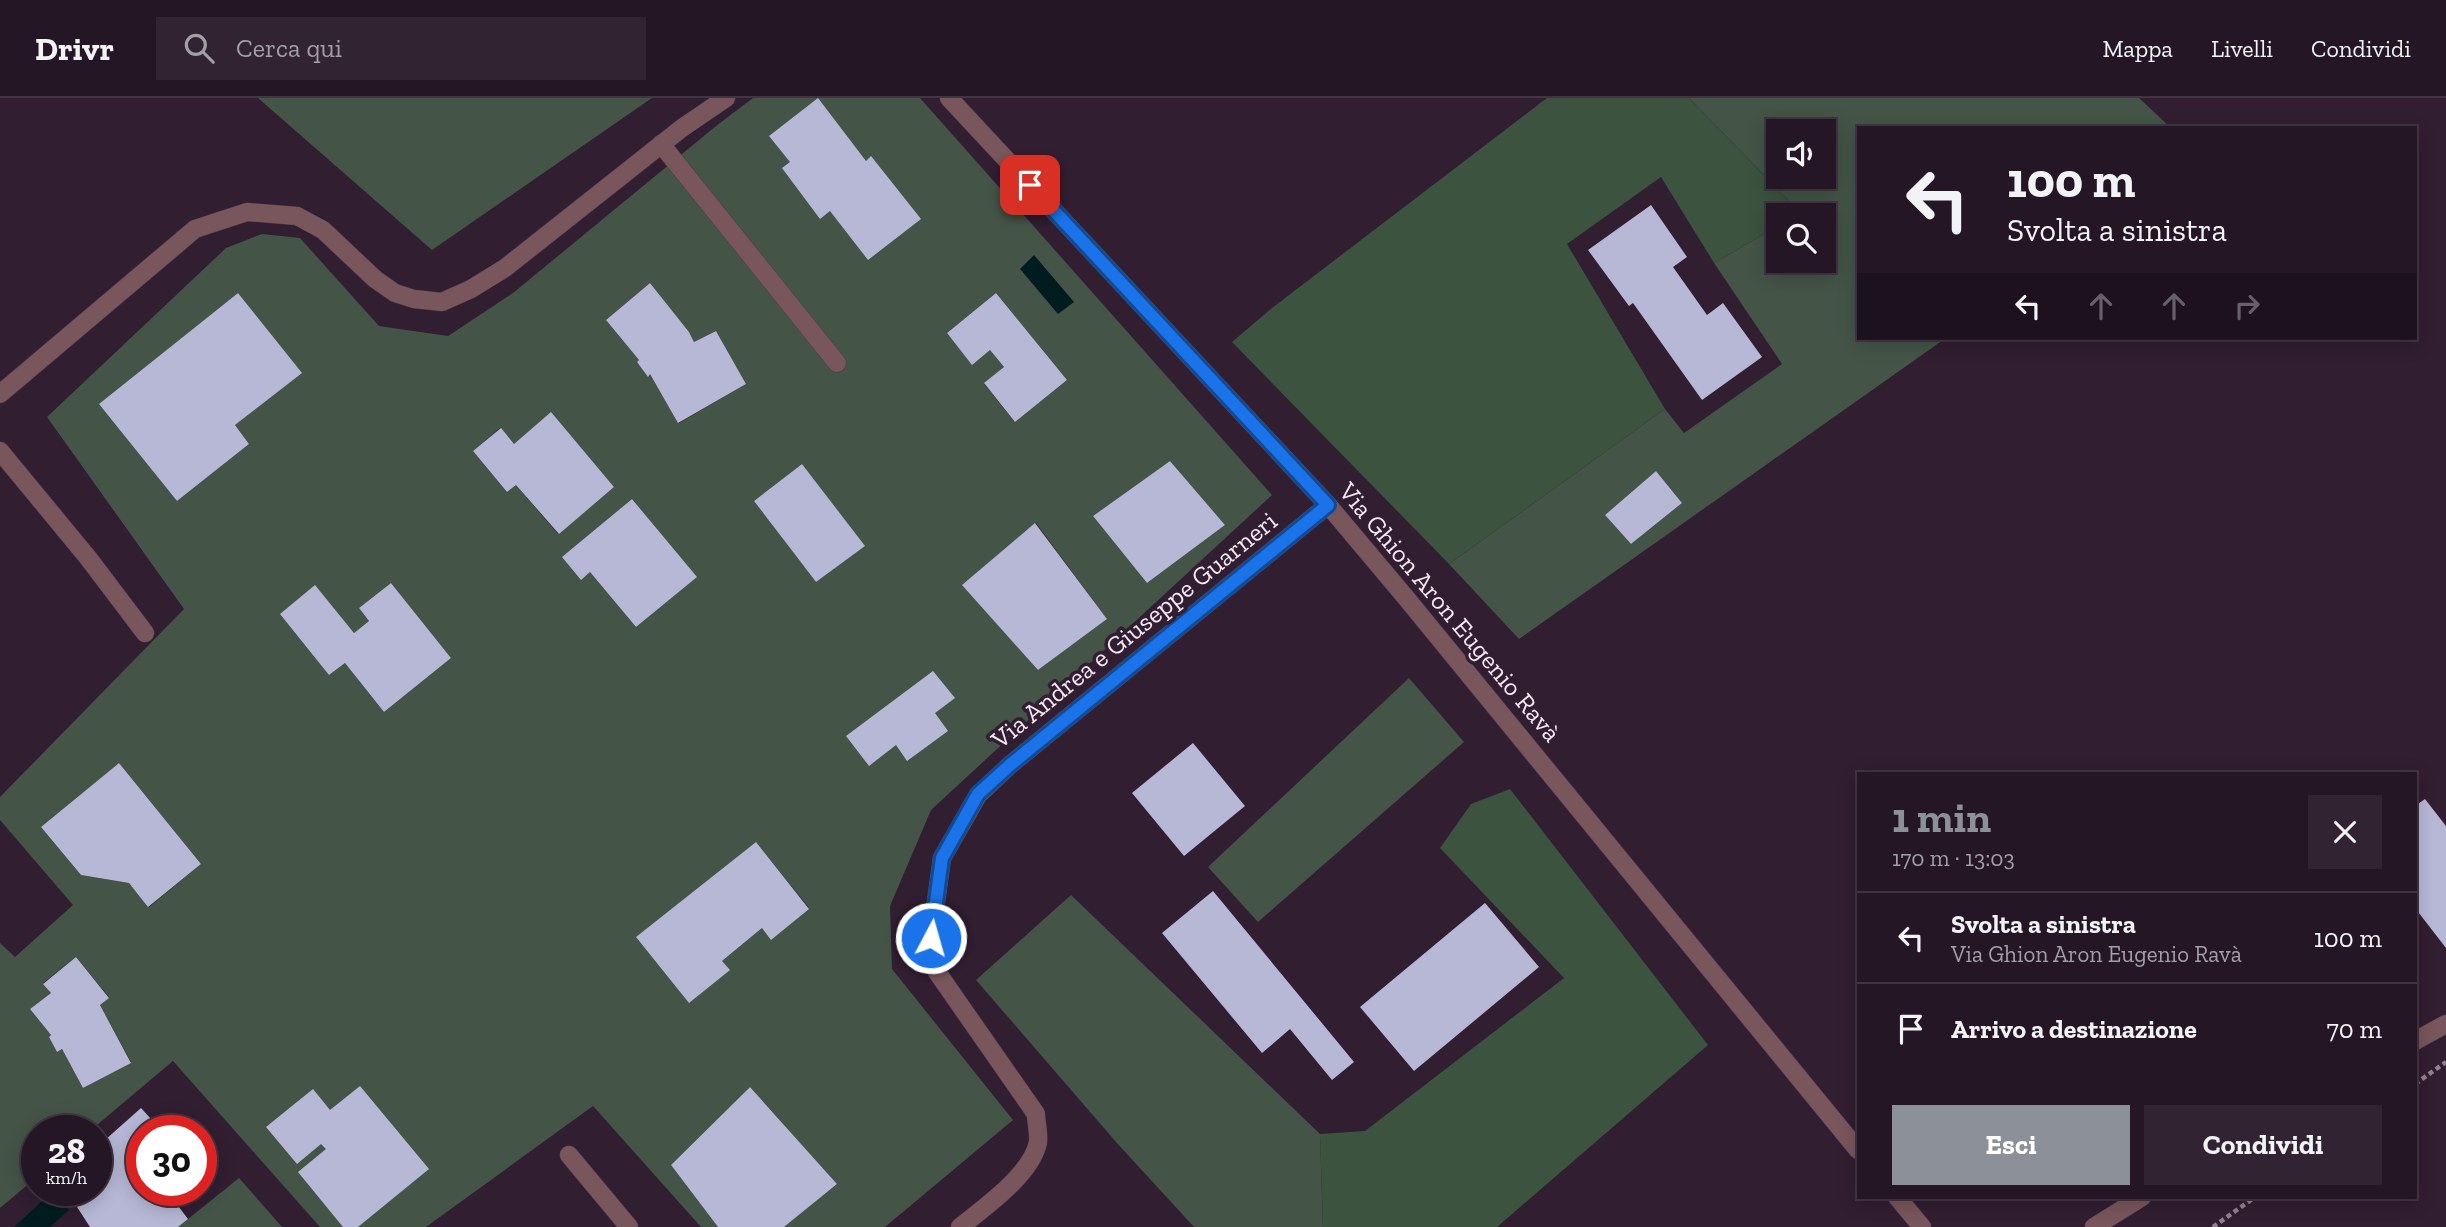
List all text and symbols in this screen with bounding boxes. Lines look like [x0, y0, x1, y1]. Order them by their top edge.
search box [156, 17, 646, 80]
text: Drivr [35, 29, 114, 68]
icon: search [180, 29, 218, 67]
text: Cerca qui [236, 32, 342, 64]
text: Mappa [2102, 34, 2173, 63]
text: Livelli [2211, 34, 2273, 63]
text: Condividi [2311, 34, 2411, 63]
map controls [1766, 119, 1836, 273]
button: sound [1766, 119, 1836, 189]
text: 100 m [2007, 151, 2135, 210]
icon: left [1892, 154, 1983, 245]
pin [1000, 155, 1060, 215]
icon: arrive [1011, 166, 1049, 204]
button: search [1766, 203, 1836, 273]
text: Svolta a sinistra [2007, 211, 2227, 249]
icon: left [2009, 287, 2047, 325]
icon: ahead [2082, 287, 2120, 325]
icon: ahead [2155, 287, 2193, 325]
icon: right [2228, 287, 2266, 325]
street label: Via Ghion Aron Eugenio Ravà [1331, 475, 1568, 749]
street label: Via Andrea e Giuseppe Guarneri [984, 505, 1283, 756]
text: 1 min [1892, 792, 1991, 843]
button: close [2308, 795, 2382, 869]
text: 170 m · 13:03 [1892, 844, 2015, 872]
position arrow [894, 901, 968, 975]
text: Svolta a sinistra [1951, 908, 2136, 940]
icon: left [1892, 919, 1930, 957]
text: 100 m [2314, 922, 2382, 954]
text: Via Ghion Aron Eugenio Ravà [1951, 940, 2242, 968]
icon: arrive [1892, 1010, 1930, 1048]
text: Arrivo a destinazione [1951, 1013, 2197, 1045]
text: 70 m [2326, 1013, 2382, 1045]
button: Esci [1892, 1105, 2130, 1185]
button: Condividi [2144, 1105, 2382, 1185]
speed limit sign: 30 [126, 1115, 217, 1206]
text: 28 [48, 1130, 85, 1172]
text: km/h [46, 1167, 87, 1189]

